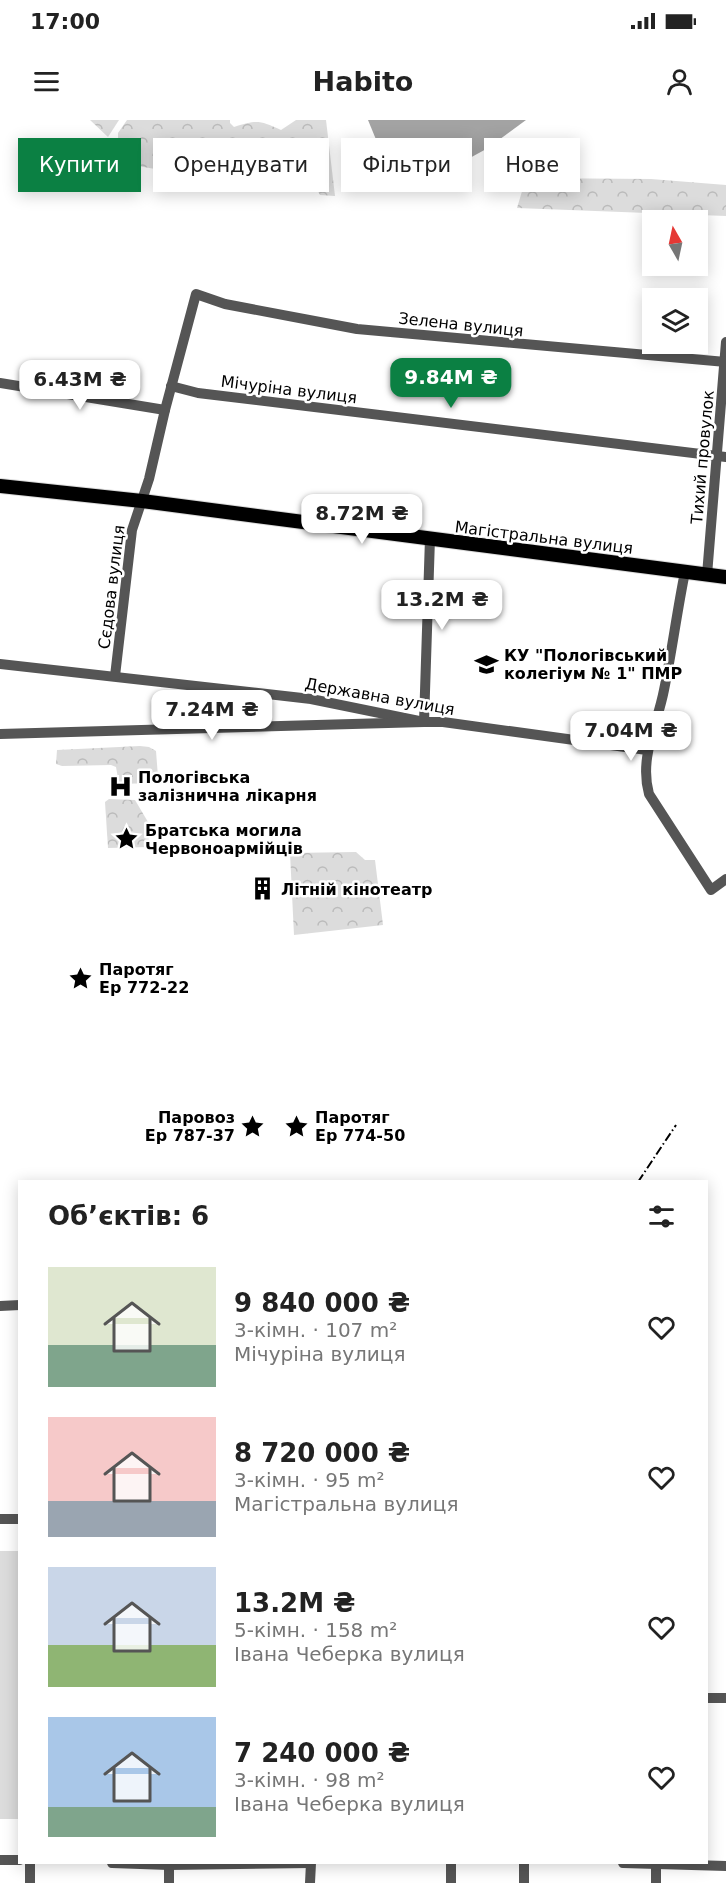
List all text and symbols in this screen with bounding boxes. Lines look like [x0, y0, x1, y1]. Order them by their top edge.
text: 17:00 [30, 9, 100, 34]
icon: menu [30, 65, 63, 98]
icon: person [663, 65, 696, 98]
text: Habito [313, 66, 413, 97]
chip: Купити [18, 138, 141, 192]
chip: Орендувати [153, 138, 329, 192]
chip: Фільтри [341, 138, 472, 192]
chip: Нове [484, 138, 580, 192]
north arrow [642, 210, 708, 276]
map controls [642, 210, 708, 354]
button: layers [642, 288, 708, 354]
street label: Зелена вулиця [398, 308, 524, 341]
pin: 9.84M ₴ [396, 358, 506, 409]
pin: 6.43M ₴ [25, 360, 135, 411]
text: 9.84M ₴ [404, 365, 498, 389]
text: 6.43M ₴ [33, 367, 127, 391]
street label: Мічуріна вулиця [220, 372, 358, 407]
street label: Тихий провулок [687, 389, 718, 526]
pin: 8.72M ₴ [307, 494, 417, 545]
text: 8.72M ₴ [315, 501, 409, 525]
street label: Магістральна вулиця [454, 517, 634, 558]
street label: Сєдова вулиця [94, 524, 129, 650]
pin: 13.2M ₴ [387, 580, 497, 631]
text: 13.2M ₴ [395, 587, 489, 611]
place label: КУ "Пологівський колегіум № 1" ПМР [504, 646, 683, 683]
school or university icon: КУ "Пологівський колегіум № 1" ПМР [473, 651, 499, 677]
street label: Державна вулиця [304, 674, 456, 719]
pin: 7.24M ₴ [157, 690, 267, 741]
text: 7.24M ₴ [165, 697, 259, 721]
pin: 7.04M ₴ [576, 711, 686, 762]
text: 7.04M ₴ [584, 718, 678, 742]
place label: Пологівська залізнична лікарня [138, 768, 317, 805]
hospital icon: Пологівська залізнична лікарня [107, 773, 133, 799]
place label: Братська могила Червоноармійців [145, 821, 303, 858]
place icon: Братська могила Червоноармійців [114, 826, 140, 852]
building icon: Літній кінотеатр [250, 876, 276, 902]
place label: Літній кінотеатр [281, 880, 432, 899]
place label: Паротяг Ер 772-22 [99, 960, 189, 997]
place icon: Паротяг Ер 772-22 [68, 965, 94, 991]
place label: Паровоз Ер 787-37 [145, 1108, 235, 1145]
place label: Паротяг Ер 774-50 [315, 1108, 405, 1145]
place icon: Паровоз Ер 787-37 [240, 1113, 266, 1139]
place icon: Паротяг Ер 774-50 [284, 1113, 310, 1139]
icon: filters [645, 1200, 678, 1233]
text: Об’єктів: 6 [48, 1201, 209, 1231]
text: 9 840 000 ₴ [234, 1288, 410, 1318]
icon: home [96, 1291, 168, 1363]
icon: heart [645, 1311, 678, 1344]
text: 3-кімн. · 107 m² [234, 1318, 397, 1342]
text: Мічуріна вулиця [234, 1342, 405, 1366]
text: 8 720 000 ₴ [234, 1438, 410, 1468]
icon: home [96, 1441, 168, 1513]
icon: heart [645, 1461, 678, 1494]
text: 3-кімн. · 95 m² [234, 1468, 384, 1492]
text: Магістральна вулиця [234, 1492, 458, 1516]
text: 13.2M ₴ [234, 1588, 355, 1618]
icon: home [96, 1591, 168, 1663]
icon: heart [645, 1611, 678, 1644]
text: 5-кімн. · 158 m² [234, 1618, 397, 1642]
text: Івана Чеберка вулиця [234, 1642, 465, 1666]
text: 7 240 000 ₴ [234, 1738, 410, 1768]
icon: home [96, 1741, 168, 1813]
icon: heart [645, 1761, 678, 1794]
text: 3-кімн. · 98 m² [234, 1768, 384, 1792]
text: Івана Чеберка вулиця [234, 1792, 465, 1816]

